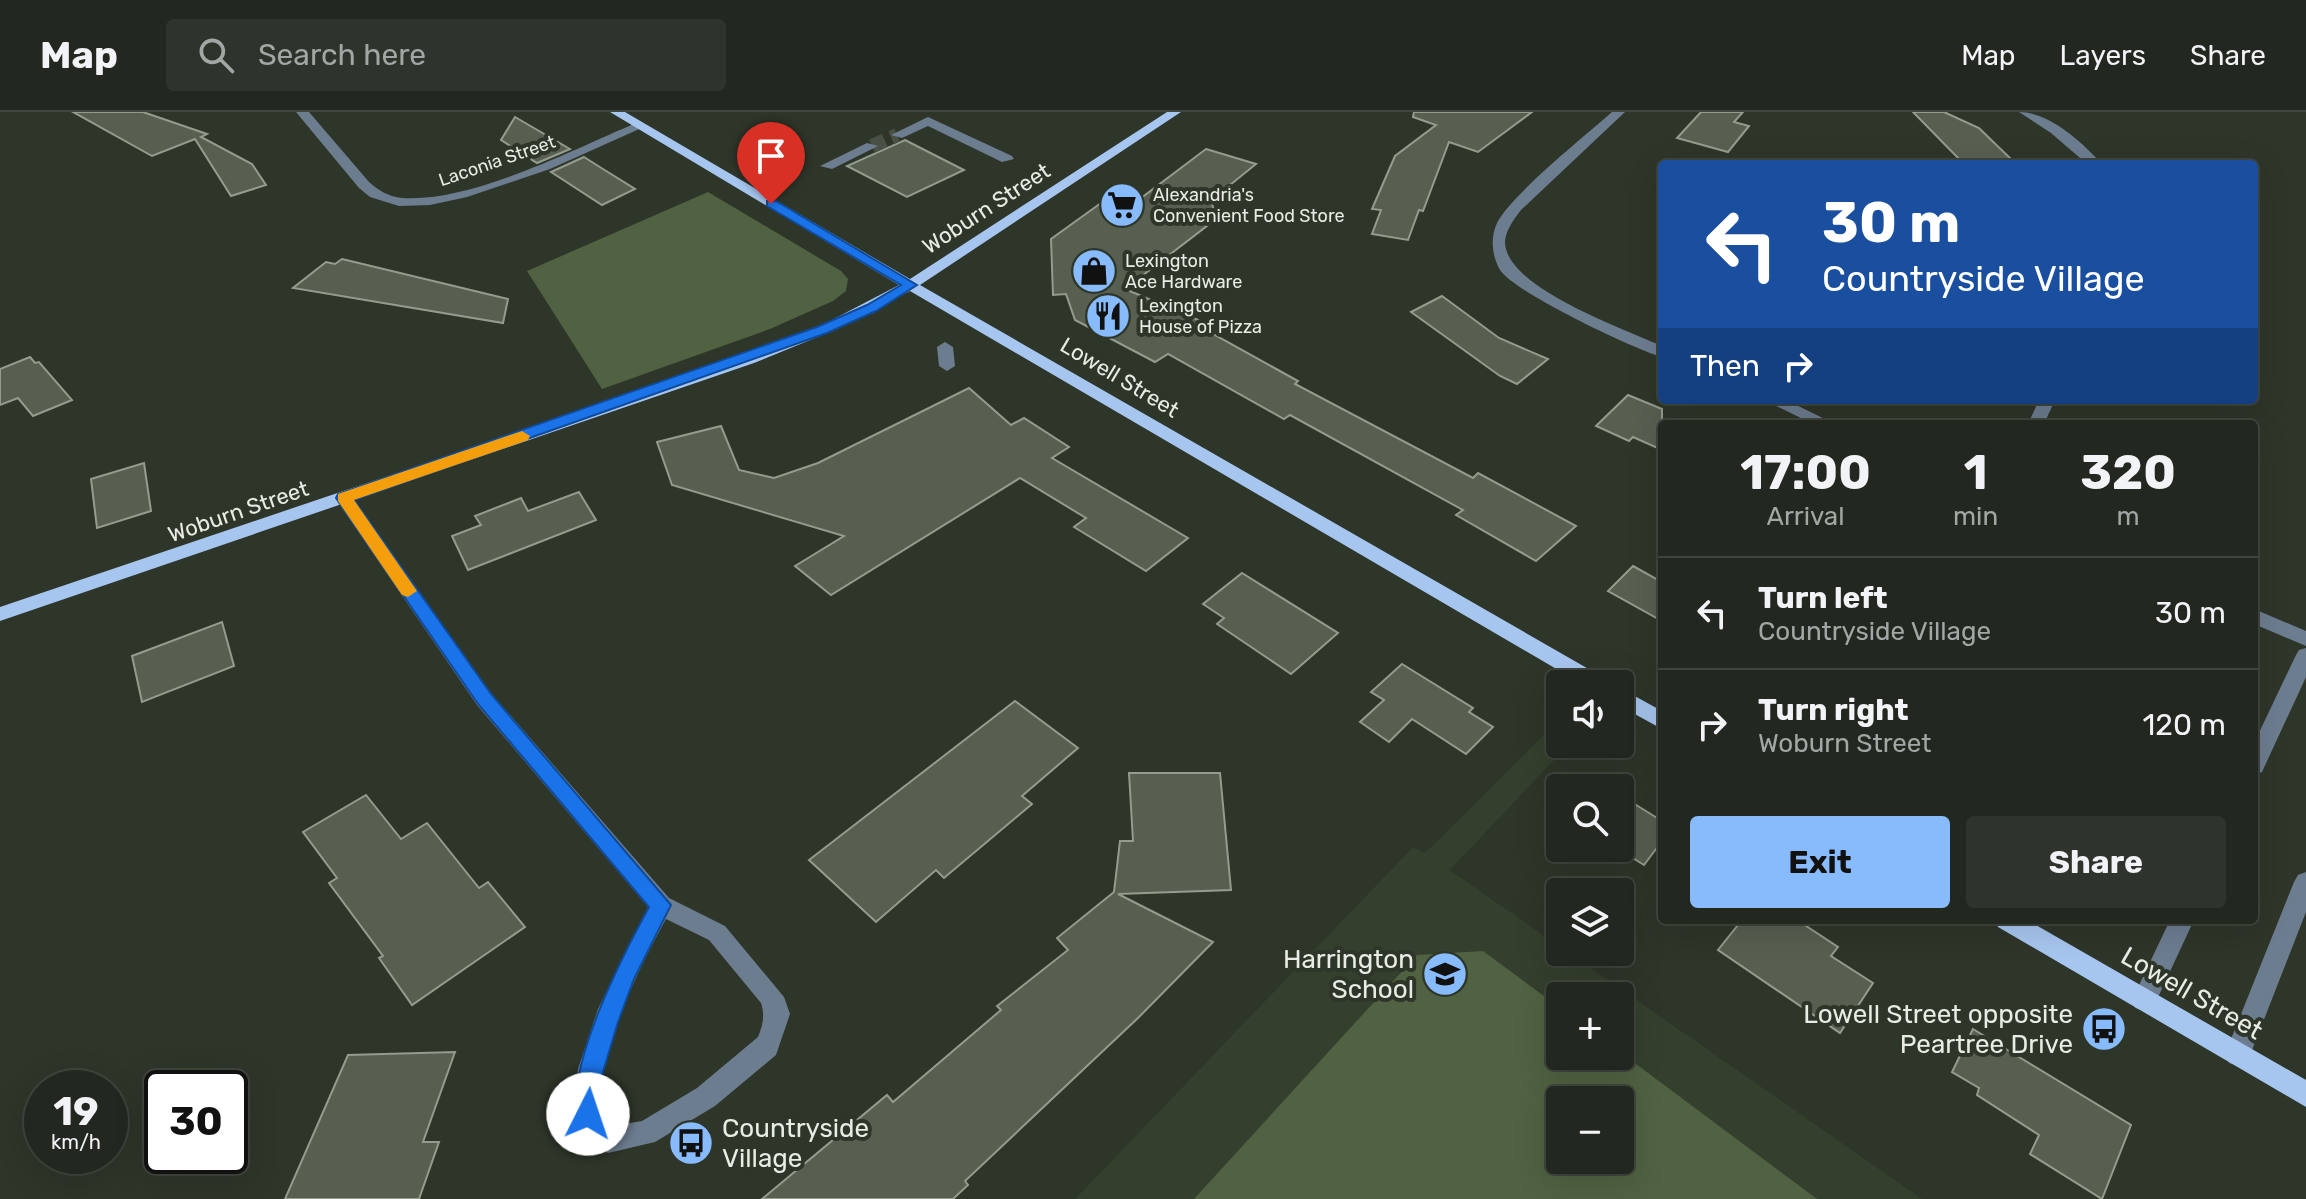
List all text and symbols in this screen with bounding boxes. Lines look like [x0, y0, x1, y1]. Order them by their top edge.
search box [166, 19, 726, 91]
text: Map [40, 32, 118, 78]
icon: search [194, 33, 238, 77]
text: Search here [258, 37, 426, 73]
text: Map [1961, 39, 2016, 72]
text: Layers [2060, 39, 2146, 72]
text: Share [2190, 39, 2266, 72]
pin [737, 122, 805, 204]
street label: Laconia Street [436, 131, 558, 191]
icon: arrive [749, 134, 793, 178]
street label: Woburn Street [917, 157, 1056, 260]
supermarket icon: Alexandria's Convenient Food Store [1098, 181, 1146, 229]
place label: Alexandria's Convenient Food Store [1153, 184, 1345, 227]
text: 30 m [1822, 190, 1960, 256]
icon: left [1690, 192, 1794, 296]
shop icon: Lexington Ace Hardware [1070, 247, 1118, 295]
place label: Lexington Ace Hardware [1125, 250, 1242, 293]
text: Countryside Village [1822, 257, 2145, 300]
restaurant icon: Lexington House of Pizza [1084, 292, 1132, 340]
place label: Lexington House of Pizza [1139, 295, 1262, 338]
street label: Lowell Street [1055, 331, 1184, 424]
icon: right [1776, 344, 1820, 388]
text: Then [1690, 348, 1760, 384]
text: 17:00 [1740, 444, 1871, 501]
text: 1 [1964, 444, 1988, 501]
text: 320 [2080, 444, 2176, 501]
street label: Woburn Street [164, 475, 312, 548]
text: Arrival [1766, 501, 1845, 532]
text: min [1953, 501, 1998, 532]
text: m [2117, 501, 2140, 532]
text: Turn left [1758, 580, 1888, 616]
icon: left [1690, 591, 1734, 635]
text: 30 m [2155, 595, 2226, 631]
text: Countryside Village [1758, 616, 1991, 647]
map controls [1546, 670, 1634, 1174]
button: sound [1546, 670, 1634, 758]
text: Turn right [1758, 692, 1909, 728]
icon: right [1690, 703, 1734, 747]
text: 120 m [2142, 707, 2226, 743]
text: Woburn Street [1758, 728, 1932, 759]
button: search [1546, 774, 1634, 862]
button: Exit [1690, 816, 1950, 908]
button: Share [1966, 816, 2226, 908]
button: layers [1546, 878, 1634, 966]
street label: Lowell Street [2116, 940, 2268, 1046]
place label: Harrington School [1283, 944, 1414, 1005]
school or university icon: Harrington School [1421, 950, 1469, 998]
button: + [1546, 982, 1634, 1070]
place label: Lowell Street opposite Peartree Drive [1803, 999, 2073, 1060]
bus stop icon: Lowell Street opposite Peartree Drive [2080, 1005, 2128, 1053]
speed limit sign: 30 [144, 1070, 248, 1174]
position arrow [546, 1072, 630, 1156]
button: − [1546, 1086, 1634, 1174]
text: 19 [53, 1088, 99, 1135]
place label: Countryside Village [722, 1113, 869, 1174]
bus stop icon: Countryside Village [667, 1119, 715, 1167]
text: km/h [51, 1130, 101, 1154]

